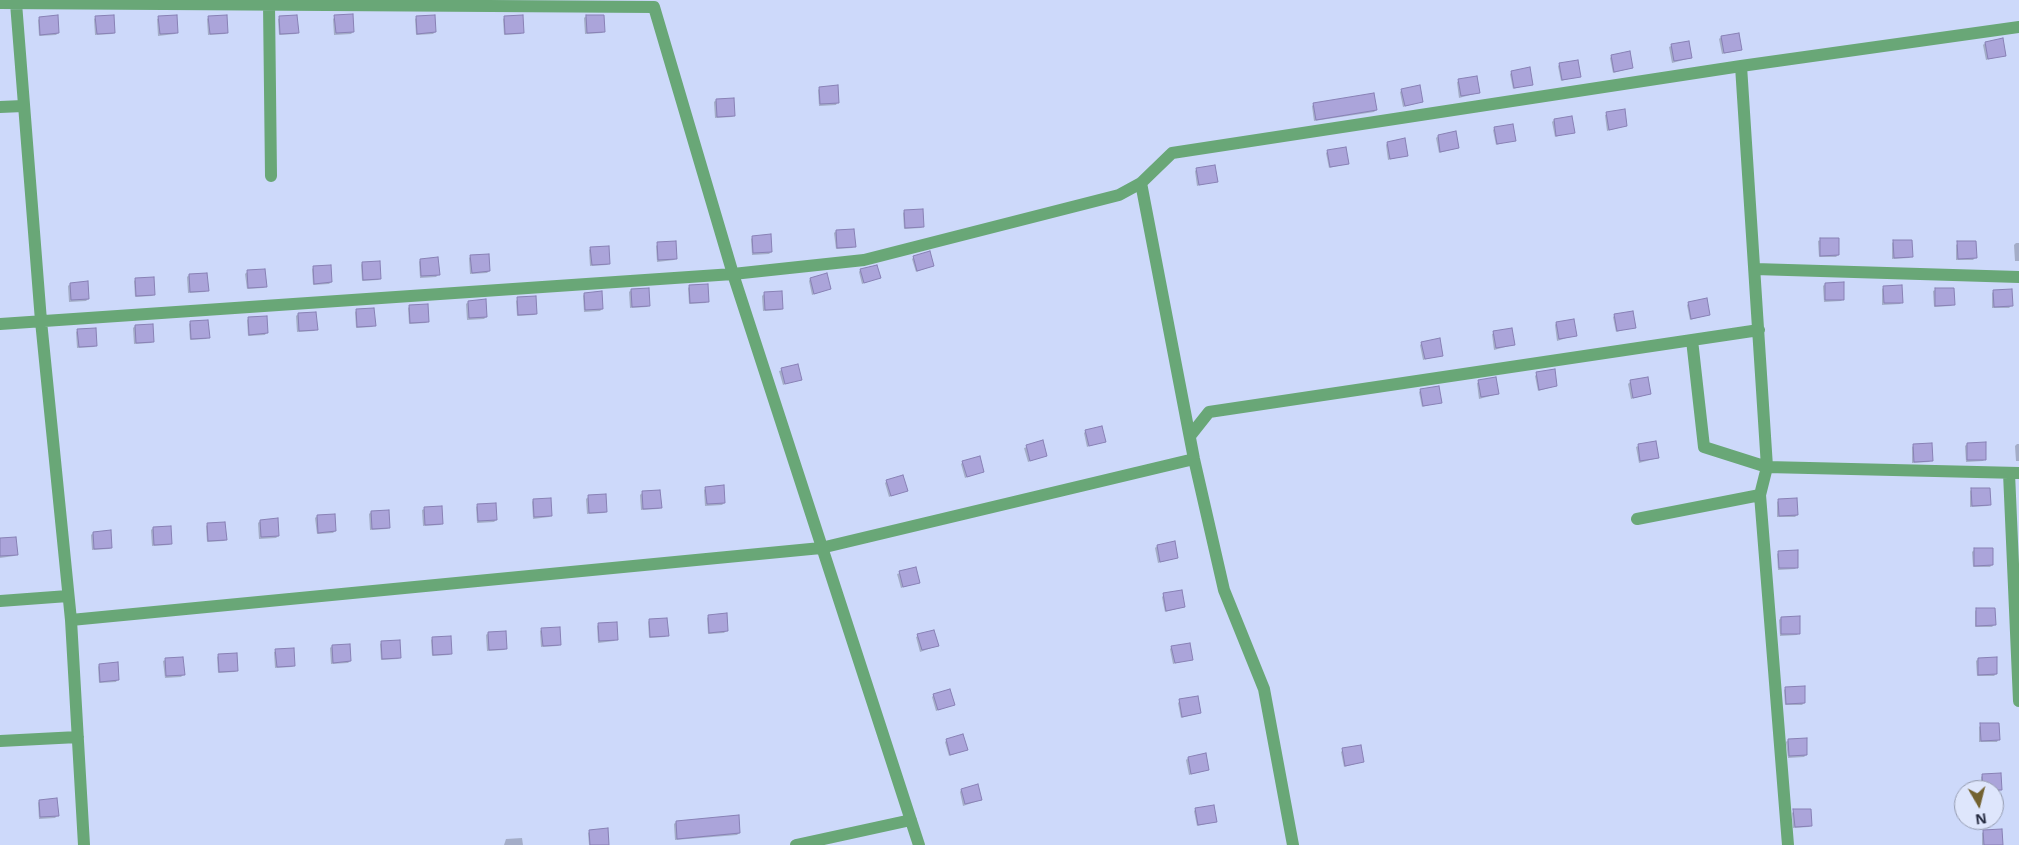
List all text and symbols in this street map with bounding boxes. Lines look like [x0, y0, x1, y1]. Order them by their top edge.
north arrow [1954, 780, 2004, 830]
text: N [1974, 809, 1988, 830]

